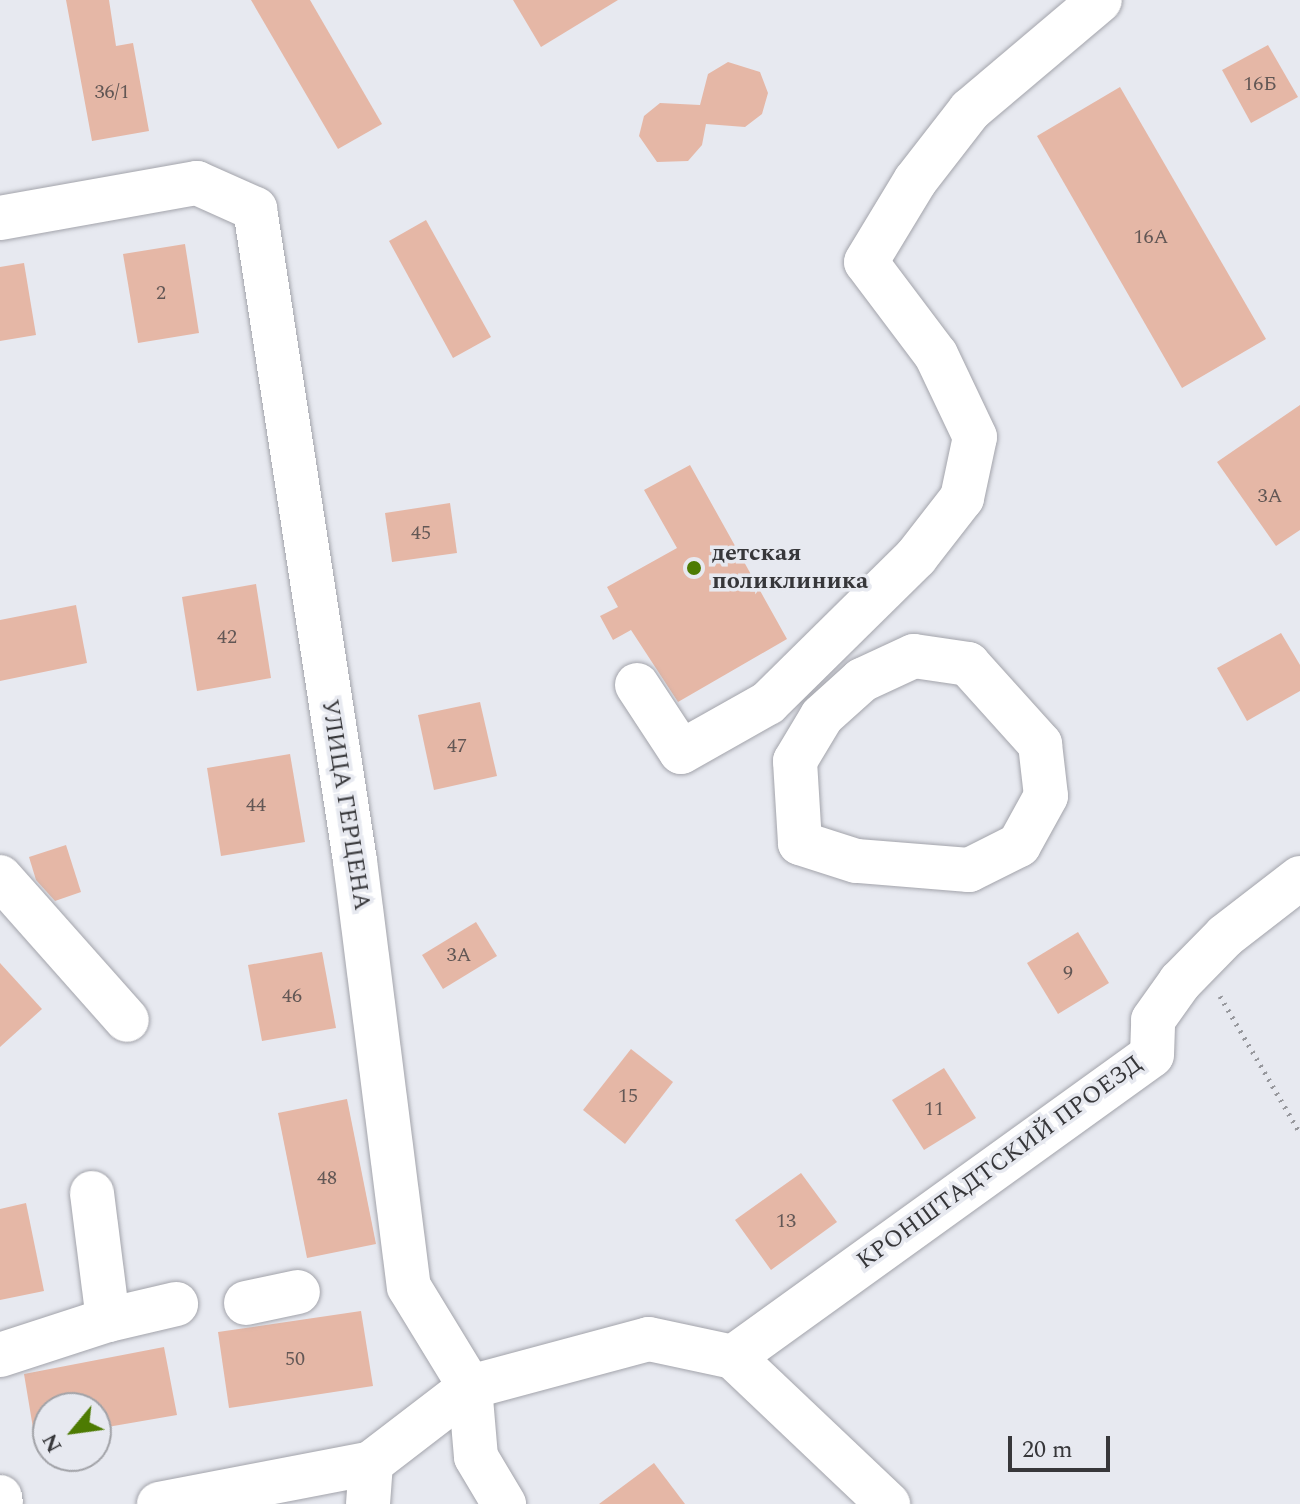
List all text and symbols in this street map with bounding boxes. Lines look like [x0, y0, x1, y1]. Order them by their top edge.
house number: 16Б [1243, 72, 1277, 96]
house number: 36/1 [95, 80, 129, 104]
house number: 16А [1134, 225, 1168, 249]
house number: 2 [156, 281, 166, 305]
house number: 3А [1258, 484, 1282, 508]
house number: 45 [411, 521, 431, 545]
place label: детская поликлиника [712, 540, 868, 596]
marker: детская поликлиника [683, 557, 705, 579]
house number: 42 [217, 625, 237, 649]
street label: УЛИЦА ГЕРЦЕНА [314, 697, 376, 913]
house number: 47 [447, 734, 467, 758]
house number: 44 [246, 793, 266, 817]
house number: 3А [447, 943, 471, 967]
house number: 9 [1063, 961, 1073, 985]
house number: 46 [282, 984, 302, 1008]
street label: КРОНШТАДТСКИЙ ПРОЕЗД [852, 1050, 1148, 1276]
house number: 15 [618, 1084, 638, 1108]
house number: 11 [924, 1097, 944, 1121]
house number: 48 [317, 1166, 337, 1190]
house number: 13 [776, 1209, 796, 1233]
house number: 50 [285, 1347, 305, 1371]
north arrow [32, 1392, 112, 1472]
scale bar [1012, 1420, 1114, 1470]
text: N [34, 1427, 71, 1459]
text: 20 m [1022, 1432, 1073, 1468]

